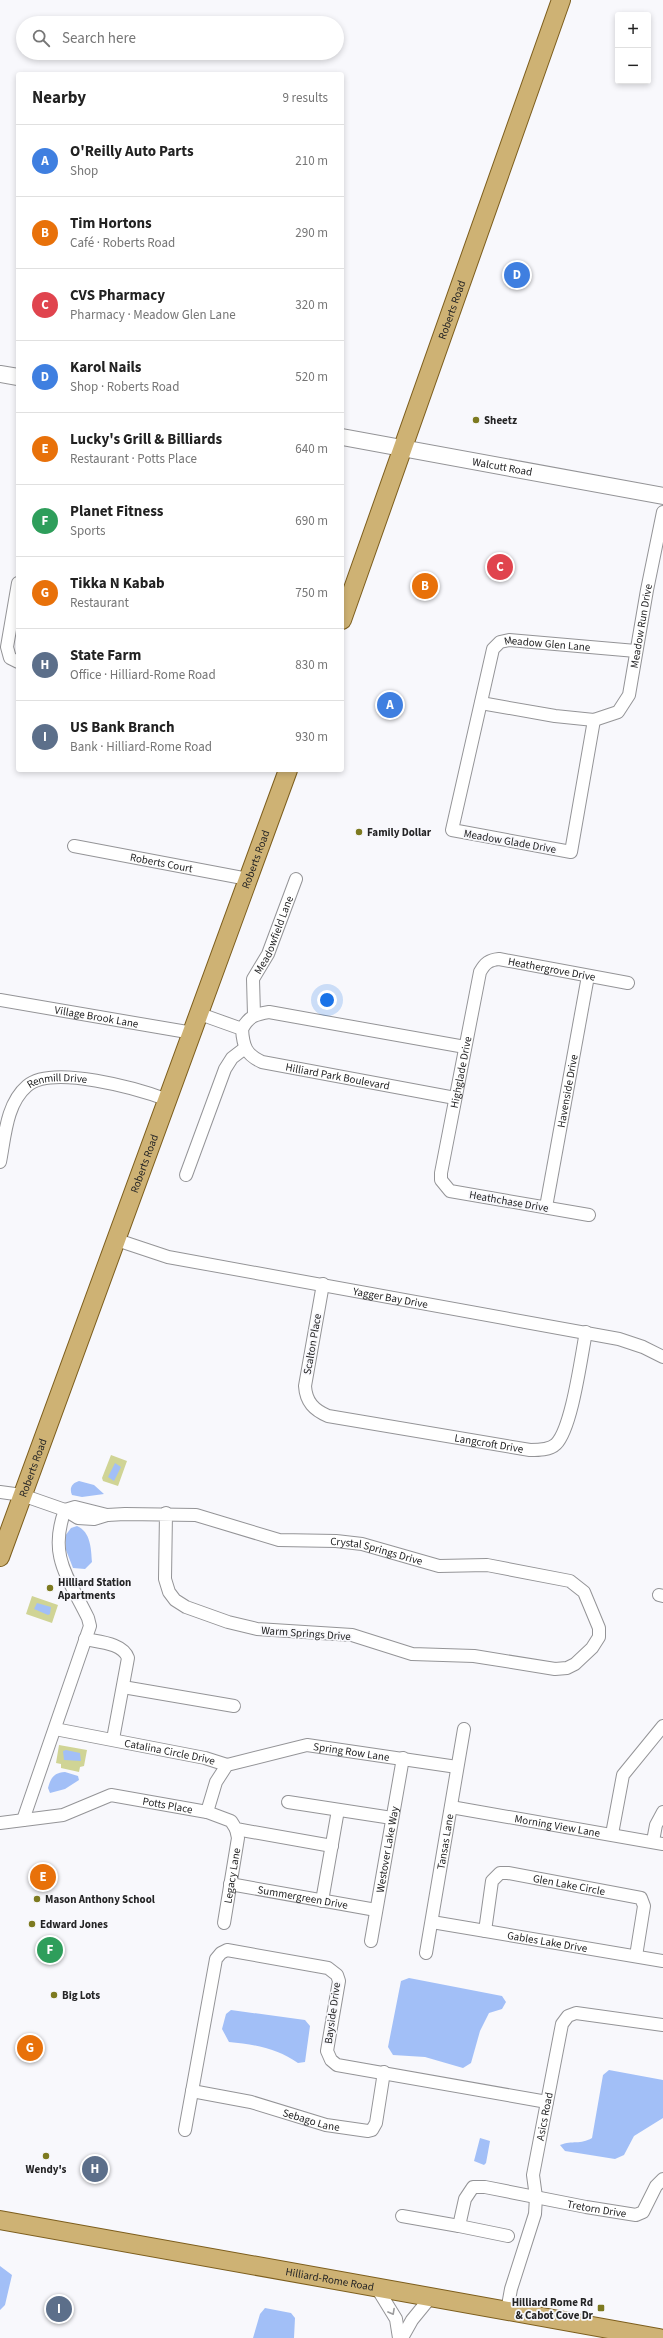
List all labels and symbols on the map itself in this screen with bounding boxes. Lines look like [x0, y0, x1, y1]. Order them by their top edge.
pin: D [504, 260, 530, 290]
street label: Roberts Road [435, 278, 469, 341]
place label: Sheetz [484, 413, 517, 428]
marker: Sheetz [471, 415, 481, 425]
street label: Walcutt Road [471, 454, 534, 480]
pin: C [487, 552, 513, 582]
pin: B [412, 571, 438, 601]
street label: Meadow Run Drive [627, 582, 656, 669]
street label: Meadow Glen Lane [503, 633, 591, 655]
pin: A [377, 690, 403, 720]
place label: Family Dollar [367, 825, 432, 840]
street label: Meadow Glade Drive [462, 826, 558, 857]
marker: Family Dollar [354, 827, 364, 837]
street label: Roberts Road [238, 828, 273, 891]
street label: Roberts Court [129, 850, 194, 876]
street label: Meadowfield Lane [251, 893, 297, 977]
street label: Heathergrove Drive [507, 954, 597, 985]
your location [317, 990, 337, 1010]
street label: Village Brook Lane [53, 1002, 140, 1032]
street label: Highglade Drive [447, 1034, 475, 1110]
street label: Havenside Drive [554, 1053, 582, 1129]
street label: Hilliard Park Boulevard [284, 1060, 391, 1094]
street label: Renmill Drive [24, 1070, 89, 1092]
street label: Roberts Road [127, 1132, 162, 1195]
street label: Heathchase Drive [468, 1187, 550, 1216]
street label: Yagger Bay Drive [351, 1284, 430, 1312]
street label: Scalton Place [300, 1312, 325, 1376]
street label: Langcroft Drive [453, 1430, 525, 1457]
street label: Roberts Road [15, 1436, 51, 1499]
street label: Crystal Springs Drive [330, 1534, 425, 1569]
place label: Hilliard Station Apartments [57, 1575, 131, 1603]
marker: Hilliard Station Apartments [45, 1583, 55, 1593]
street label: Warm Springs Drive [261, 1623, 352, 1644]
street label: Catalina Circle Drive [123, 1736, 217, 1769]
street label: Spring Row Lane [312, 1739, 391, 1765]
street label: Potts Place [141, 1794, 194, 1817]
street label: Westover Lake Way [373, 1805, 402, 1894]
street label: Morning View Lane [513, 1811, 602, 1841]
street label: Tansas Lane [433, 1812, 458, 1871]
street label: Legacy Lane [220, 1846, 244, 1905]
pin: E [30, 1862, 56, 1892]
street label: Glen Lake Circle [532, 1871, 607, 1899]
street label: Summergreen Drive [256, 1882, 350, 1913]
place label: Mason Anthony School [45, 1892, 156, 1907]
marker: Mason Anthony School [32, 1894, 42, 1904]
place label: Edward Jones [40, 1917, 108, 1932]
marker: Edward Jones [27, 1919, 37, 1929]
street label: Gables Lake Drive [506, 1928, 589, 1956]
pin: F [37, 1935, 63, 1965]
street label: Bayside Drive [321, 1981, 344, 2045]
place label: Big Lots [62, 1988, 100, 2003]
marker: Big Lots [49, 1990, 59, 2000]
pin: G [17, 2033, 43, 2063]
street label: Asics Road [533, 2091, 557, 2142]
street label: Sebago Lane [281, 2105, 341, 2135]
marker: Wendy's [41, 2151, 51, 2161]
pin: H [82, 2154, 108, 2184]
place label: Wendy's [26, 2162, 67, 2177]
street label: Tretorn Drive [566, 2196, 628, 2221]
street label: Hilliard-Rome Road [284, 2264, 375, 2295]
pin: I [46, 2294, 72, 2324]
place label: Hilliard Rome Rd & Cabot Cove Dr [512, 2295, 594, 2323]
marker: Hilliard Rome Rd & Cabot Cove Dr [596, 2303, 606, 2313]
one-way arrow [387, 2308, 395, 2315]

